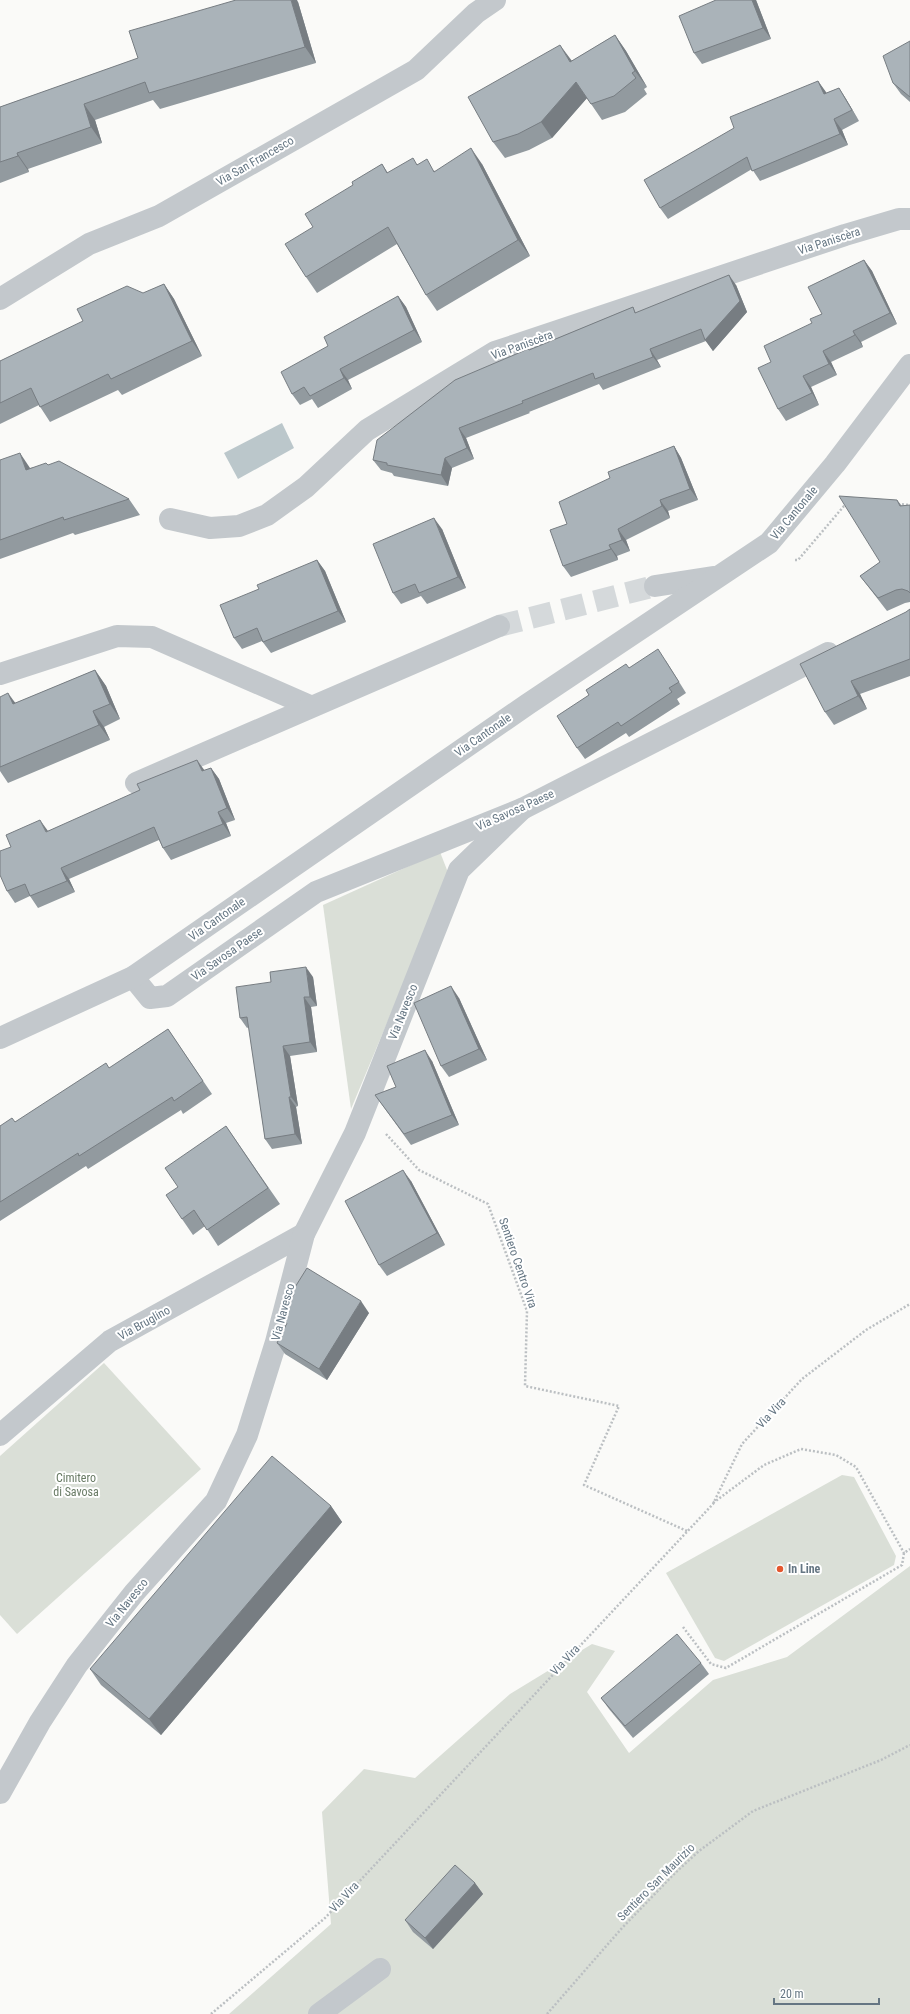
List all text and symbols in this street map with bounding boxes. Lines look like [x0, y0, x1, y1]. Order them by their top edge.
street label: Via San Francesco [214, 133, 296, 189]
street label: Via Paniscèra [796, 224, 862, 258]
street label: Via Paniscèra [489, 327, 555, 363]
street label: Via Cantonale [768, 483, 821, 543]
street label: Via Cantonale [452, 710, 514, 760]
street label: Via Savosa Paese [474, 786, 557, 833]
street label: Via Cantonale [186, 894, 248, 944]
street label: Via Savosa Paese [189, 924, 266, 984]
street label: Via Navesco [385, 982, 421, 1042]
street label: Sentiero Centro Vira [496, 1216, 540, 1310]
street label: Via Navesco [269, 1282, 297, 1342]
street label: Via Bruglino [116, 1303, 172, 1343]
street label: Via Vira [753, 1395, 789, 1431]
park label: Cimitero di Savosa [53, 1471, 99, 1499]
place label: In Line [788, 1562, 821, 1576]
marker: In Line [775, 1564, 785, 1574]
street label: Via Navesco [103, 1576, 151, 1630]
street label: Via Vira [547, 1642, 583, 1678]
street label: Sentiero San Maurizio [614, 1840, 698, 1924]
street label: Via Vira [326, 1879, 362, 1915]
scale bar [774, 1980, 879, 2006]
text: 20 m [780, 1987, 804, 2001]

